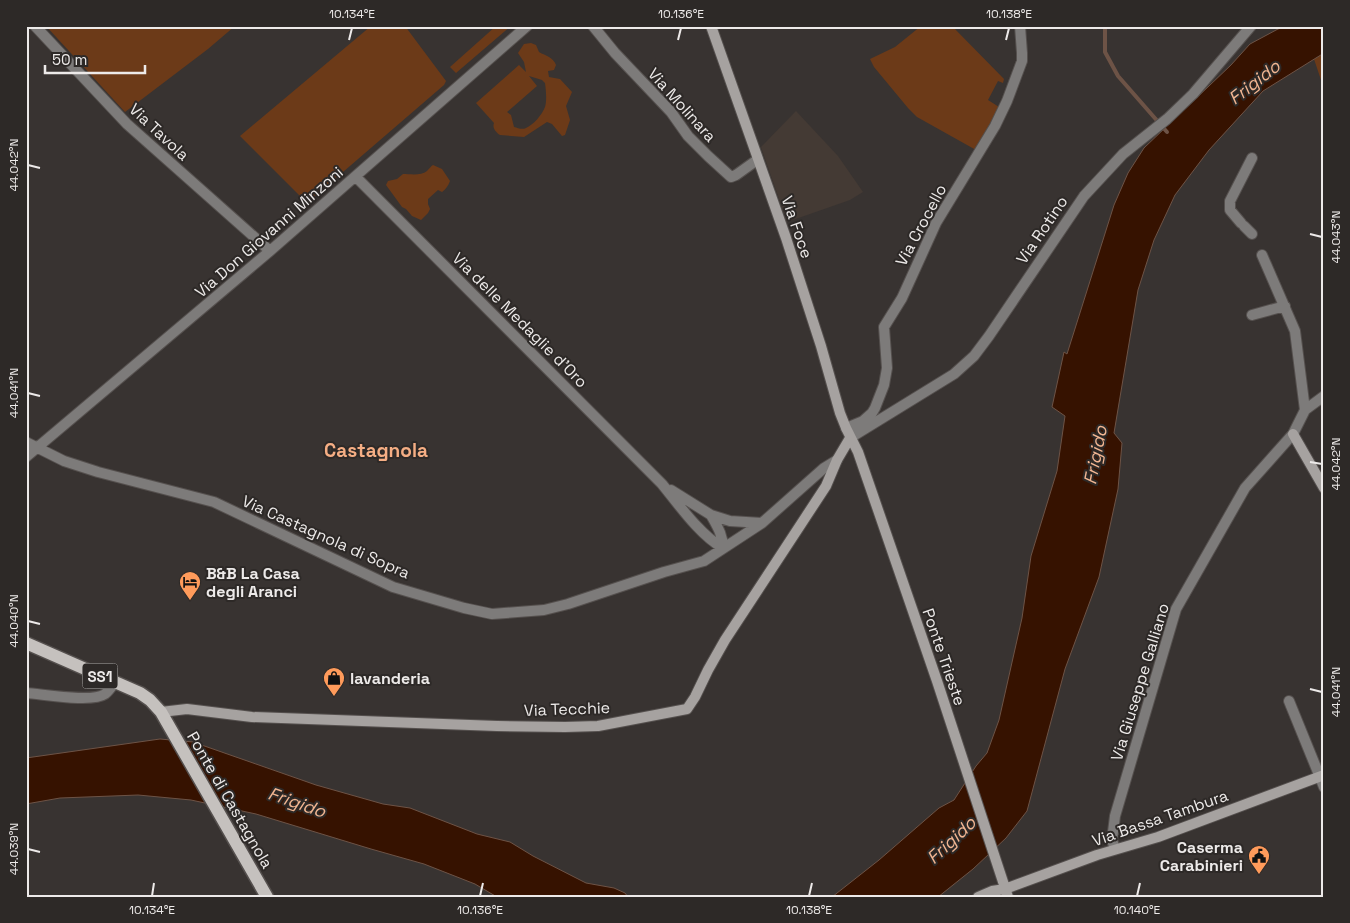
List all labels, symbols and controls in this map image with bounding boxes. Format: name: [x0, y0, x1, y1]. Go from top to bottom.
text: 10.134°E: [329, 6, 375, 22]
text: 10.136°E: [658, 6, 704, 22]
text: 10.138°E: [986, 6, 1032, 22]
scale bar: [45, 42, 145, 74]
text: 50 m: [52, 50, 87, 69]
water label: Frigido: [1223, 54, 1285, 109]
street label: Via Molinara: [643, 64, 721, 146]
street label: Via Tavola: [124, 99, 194, 165]
text: 44.042°N: [6, 139, 22, 191]
street label: Via Don Giovanni Minzoni: [190, 162, 348, 302]
street label: Via Crocello: [891, 180, 951, 270]
street label: Via Rotino: [1012, 192, 1072, 268]
street label: Via Foce: [777, 193, 817, 261]
text: 44.043°N: [1328, 211, 1344, 263]
street label: Via delle Medaglie d'Oro: [448, 248, 592, 392]
text: 44.041°N: [6, 368, 22, 418]
water label: Frigido: [1078, 423, 1112, 486]
district label: Castagnola: [324, 438, 428, 463]
text: 44.042°N: [1328, 438, 1344, 490]
street label: Via Castagnola di Sopra: [239, 490, 413, 584]
place label: B&B La Casa degli Aranci: [206, 563, 300, 602]
hotel icon: B&B La Casa degli Aranci: [178, 570, 202, 601]
text: 44.040°N: [6, 594, 22, 648]
street label: Via Giuseppe Galliano: [1106, 601, 1174, 763]
street label: Ponte Trieste: [918, 606, 970, 708]
road number: SS1: [82, 664, 118, 688]
shop icon: lavanderia: [322, 666, 346, 697]
text: 44.041°N: [1328, 667, 1344, 717]
place label: lavanderia: [350, 668, 430, 689]
street label: Via Tecchie: [523, 697, 611, 721]
street label: Ponte di Castagnola: [182, 728, 278, 872]
water label: Frigido: [265, 781, 330, 823]
street label: Via Bassa Tambura: [1089, 785, 1231, 851]
water label: Frigido: [921, 811, 981, 869]
text: 44.039°N: [6, 823, 22, 875]
place label: Caserma Carabinieri: [1160, 837, 1243, 876]
public building icon: Caserma Carabinieri: [1247, 844, 1271, 875]
text: 10.134°E: [129, 902, 175, 918]
text: 10.136°E: [457, 902, 503, 918]
text: 10.138°E: [786, 902, 832, 918]
text: 10.140°E: [1114, 902, 1161, 918]

